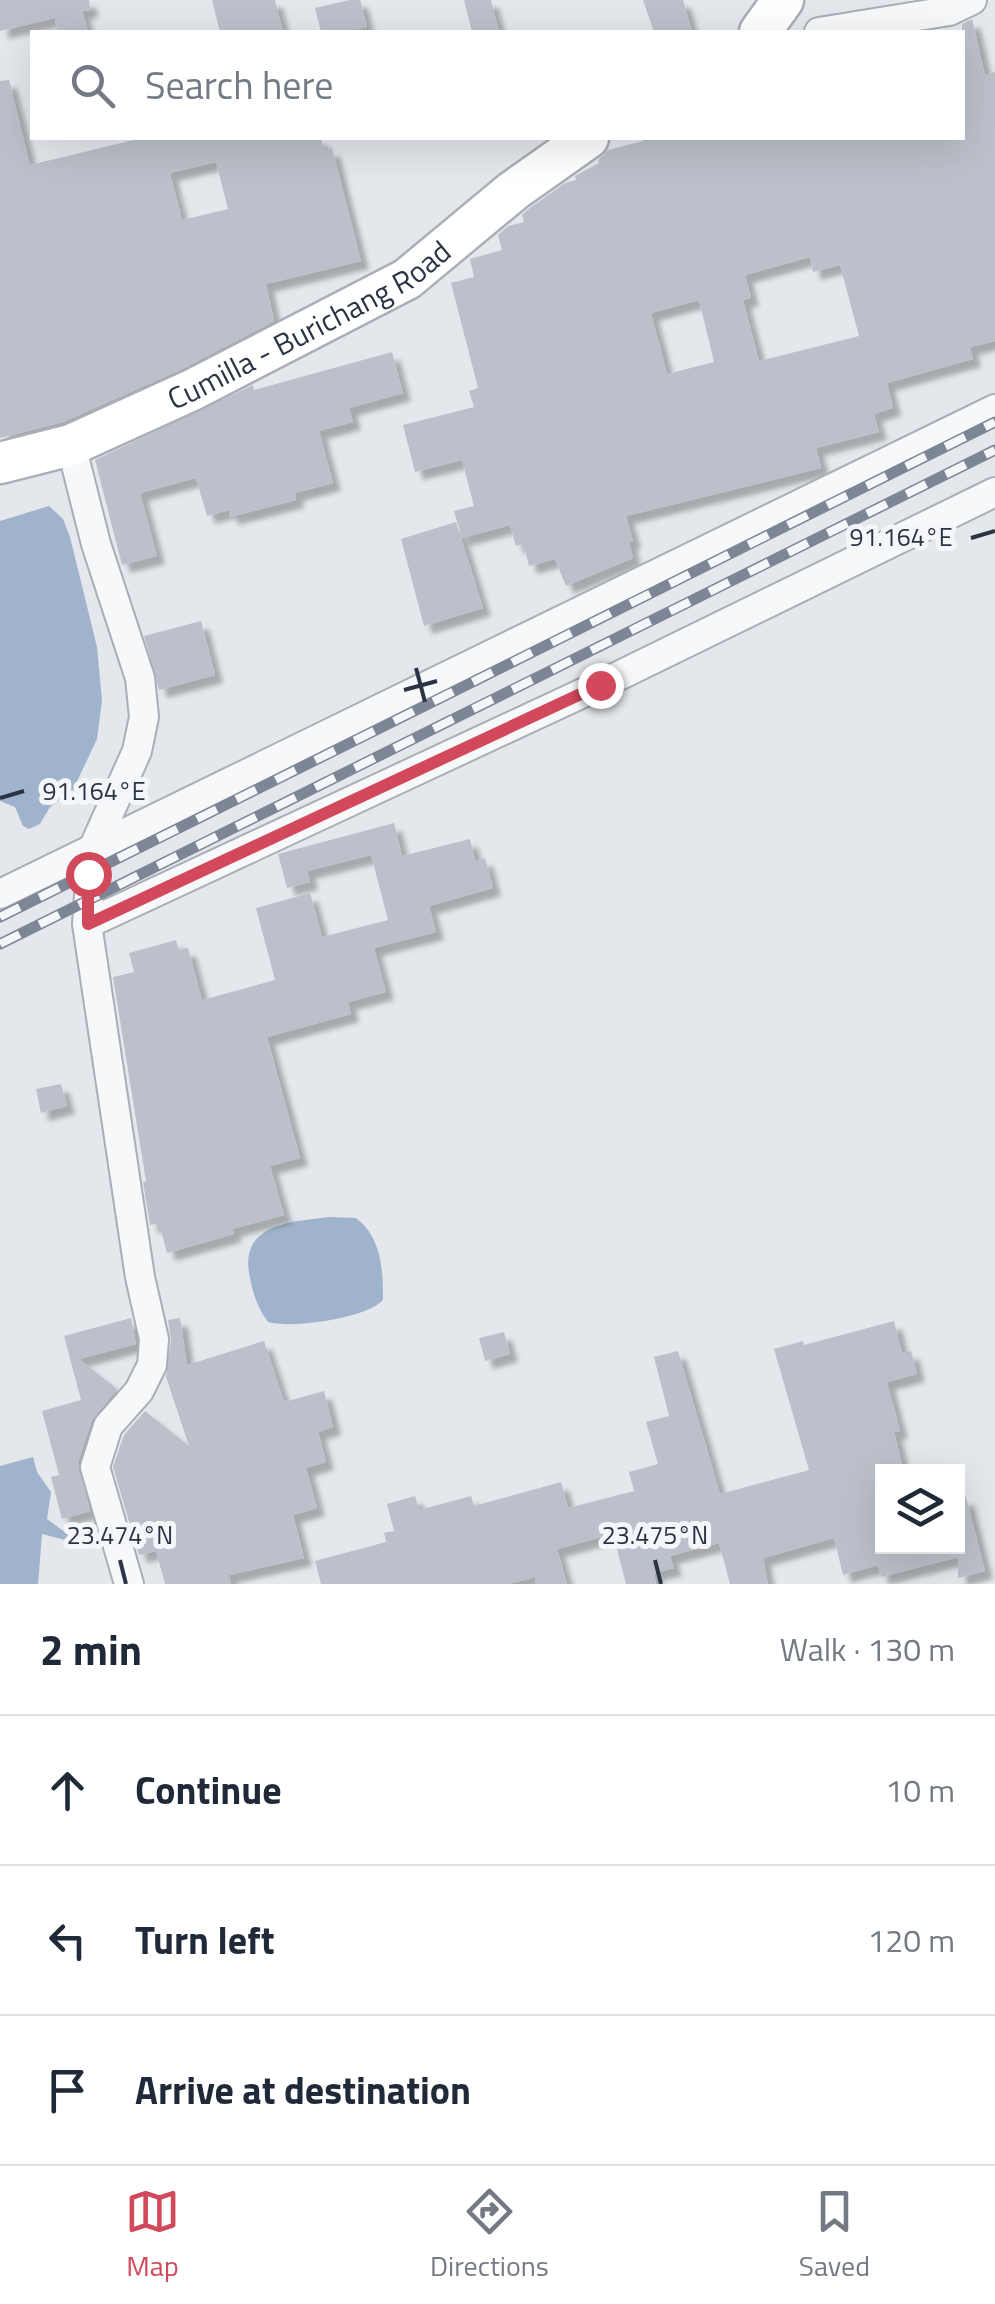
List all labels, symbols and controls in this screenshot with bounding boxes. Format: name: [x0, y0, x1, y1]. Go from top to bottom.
search box: [30, 30, 965, 140]
text: Search here: [145, 56, 333, 114]
icon: search: [65, 58, 120, 113]
street label: Cumilla - Burichang Road: [160, 229, 461, 421]
text: 91.164°E: [849, 518, 953, 556]
route end: [578, 663, 624, 709]
text: 91.164°E: [42, 772, 146, 810]
route start: [66, 852, 112, 898]
map controls: [875, 1464, 965, 1554]
button: layers: [875, 1464, 965, 1554]
text: 23.474°N: [67, 1516, 173, 1554]
text: 23.475°N: [602, 1516, 708, 1554]
text: 2 min: [40, 1617, 142, 1681]
text: Walk · 130 m: [780, 1625, 955, 1673]
text: Continue: [135, 1761, 282, 1819]
icon: ahead: [40, 1763, 95, 1818]
text: 10 m: [885, 1766, 955, 1814]
text: Turn left: [135, 1911, 275, 1969]
icon: left: [40, 1913, 95, 1968]
text: 120 m: [867, 1916, 955, 1964]
text: Arrive at destination: [135, 2061, 471, 2119]
icon: arrive: [40, 2063, 95, 2118]
tab: Map: [125, 2184, 180, 2287]
tab: Directions: [430, 2184, 549, 2287]
tab: Saved: [799, 2184, 870, 2287]

